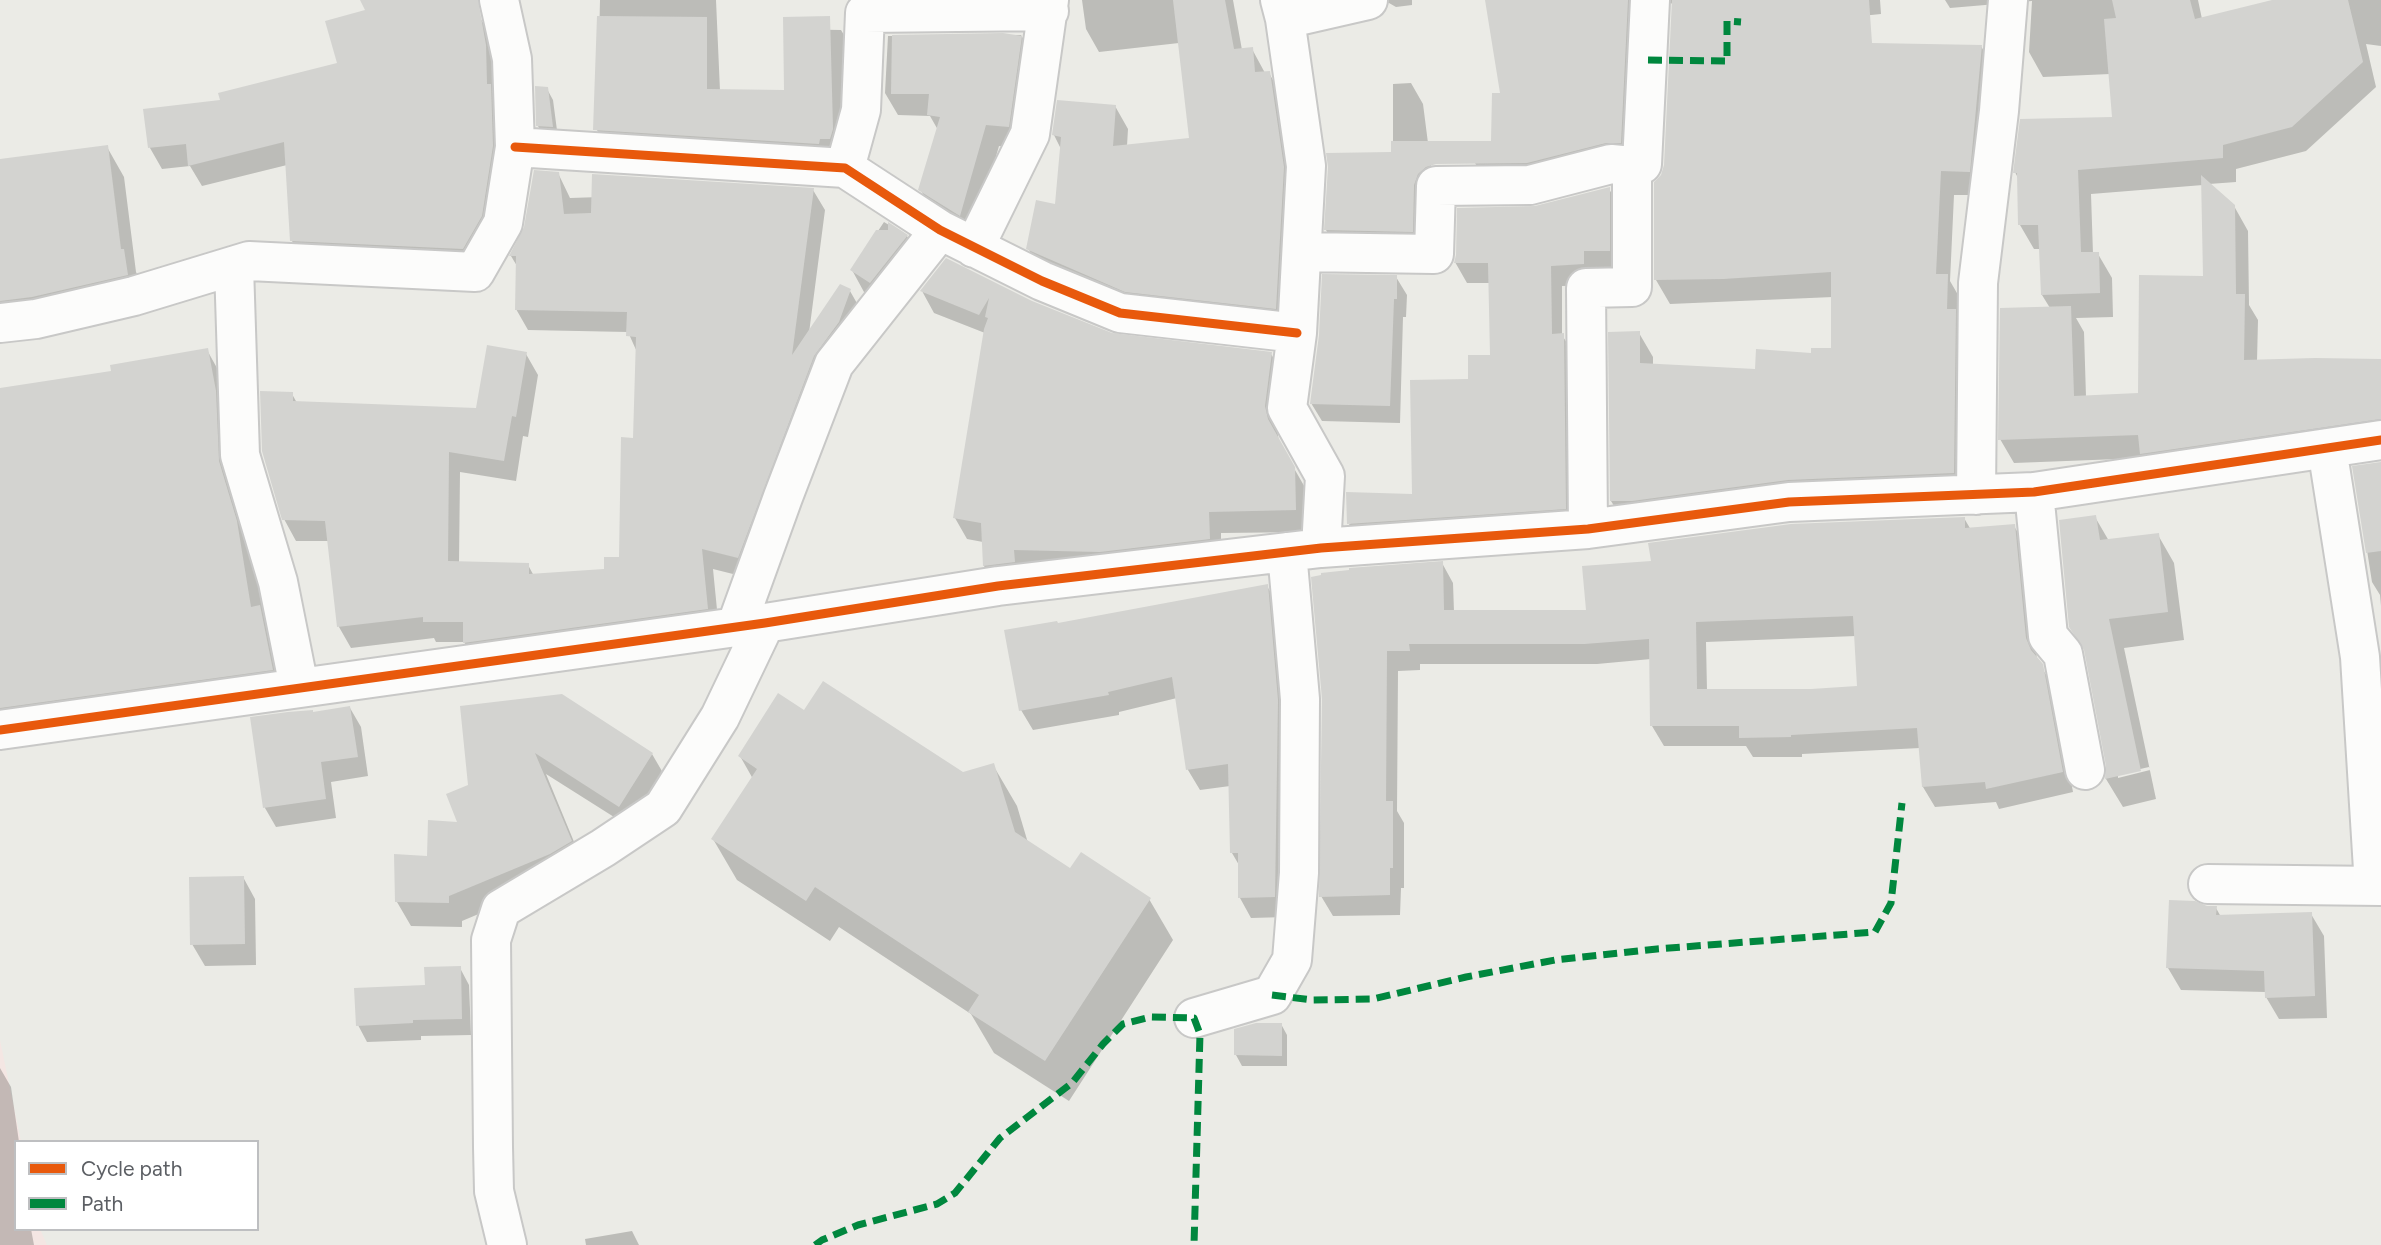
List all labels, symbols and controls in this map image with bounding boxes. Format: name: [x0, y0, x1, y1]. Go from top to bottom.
legend: [14, 1140, 259, 1231]
text: Cycle path: [81, 1156, 182, 1181]
text: Path: [81, 1191, 123, 1216]

